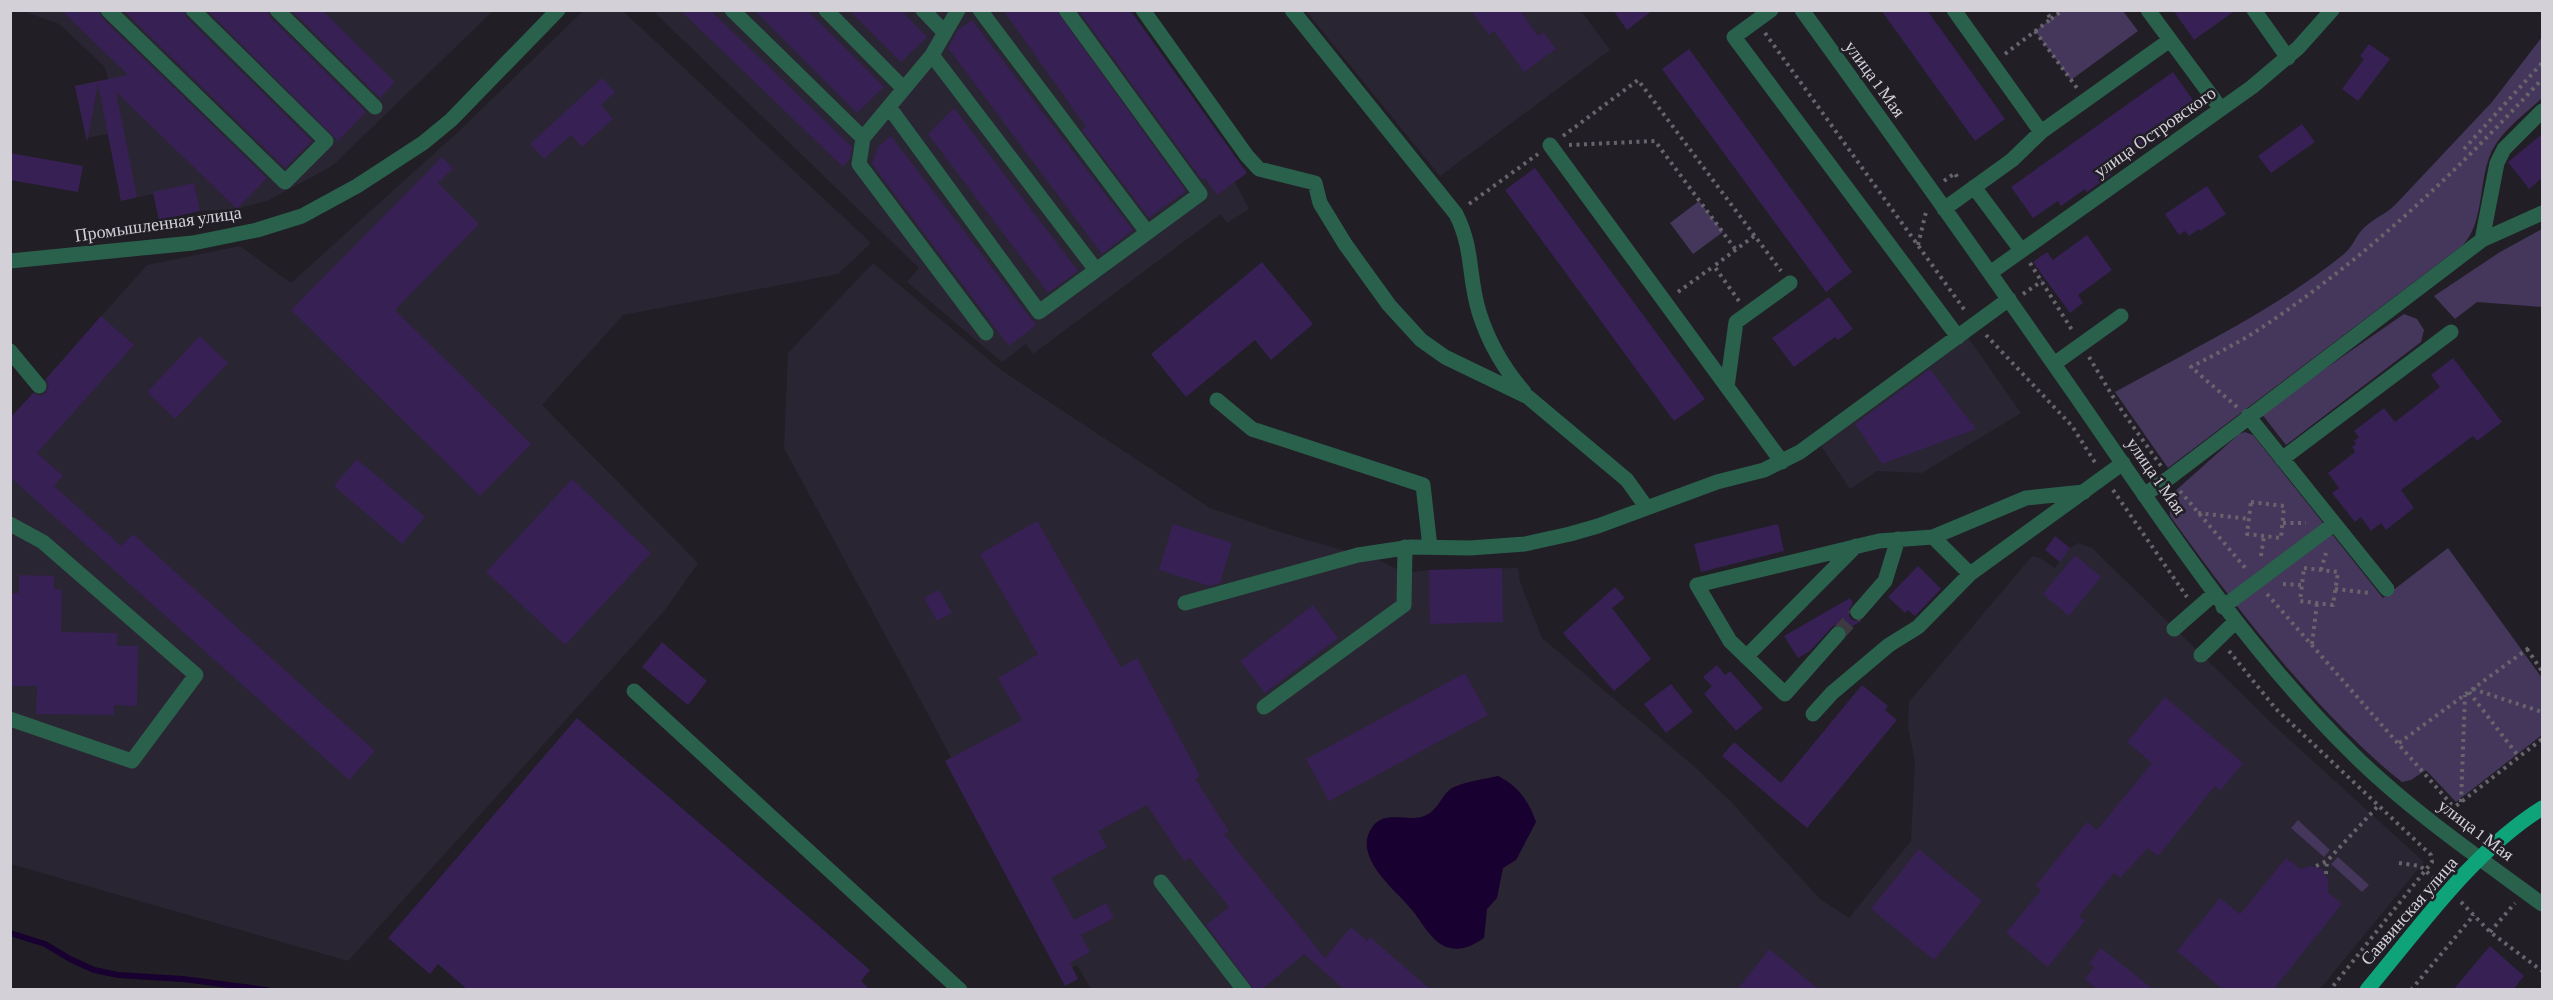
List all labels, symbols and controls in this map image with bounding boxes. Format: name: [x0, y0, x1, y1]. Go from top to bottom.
street label: улица 1 Мая: [1841, 37, 1909, 121]
street label: улица Островского: [2090, 82, 2220, 182]
street label: Промышленная улица: [73, 202, 243, 246]
street label: улица 1 Мая: [2122, 434, 2190, 518]
street label: улица 1 Мая: [2434, 795, 2518, 865]
street label: Саввинская улица: [2357, 853, 2461, 969]

